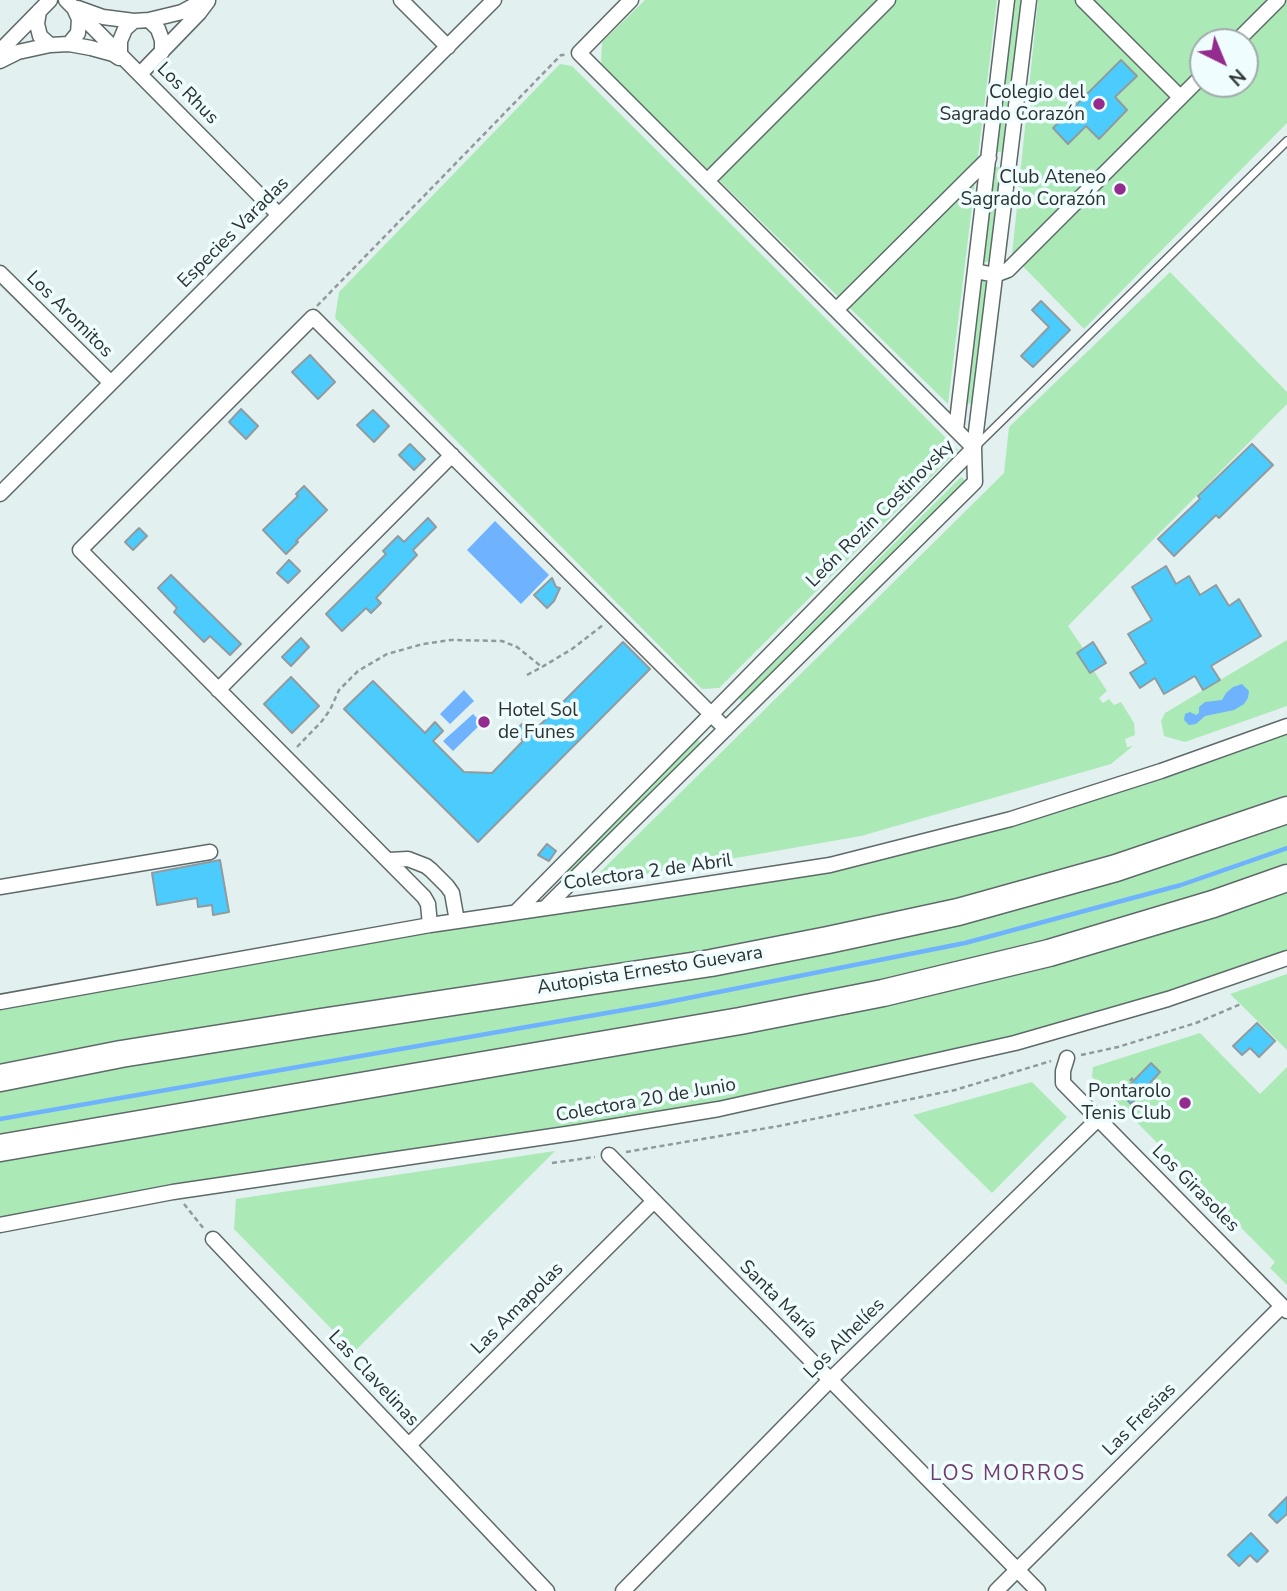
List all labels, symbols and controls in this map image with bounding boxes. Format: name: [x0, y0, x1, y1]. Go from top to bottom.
north arrow: [1189, 28, 1259, 98]
street label: Los Rhus: [151, 58, 223, 130]
text: N: [1223, 63, 1251, 91]
place label: Colegio del Sagrado Corazón: [939, 82, 1085, 126]
marker: Colegio del Sagrado Corazón: [1091, 96, 1107, 112]
place label: Club Ateneo Sagrado Corazón: [960, 167, 1106, 211]
street label: Especies Varadas: [174, 173, 294, 293]
marker: Club Ateneo Sagrado Corazón: [1112, 181, 1128, 197]
street label: Los Aromitos: [21, 267, 117, 363]
street label: León Rozin Costinovsky: [802, 435, 960, 593]
place label: Hotel Sol de Funes: [498, 700, 578, 744]
marker: Hotel Sol de Funes: [476, 714, 492, 730]
street label: Colectora 2 de Abril: [562, 850, 734, 896]
street label: Autopista Ernesto Guevara: [535, 942, 765, 1000]
street label: Colectora 20 de Junio: [554, 1074, 738, 1128]
place label: Pontarolo Tenis Club: [1082, 1081, 1171, 1125]
marker: Pontarolo Tenis Club: [1177, 1095, 1193, 1111]
street label: Los Girasoles: [1147, 1141, 1243, 1237]
street label: Santa María: [734, 1256, 822, 1344]
street label: Las Amapolas: [467, 1258, 569, 1360]
street label: Los Alhelíes: [800, 1294, 890, 1384]
street label: Las Clavelinas: [323, 1326, 423, 1432]
street label: Las Fresias: [1099, 1379, 1181, 1461]
district label: LOS MORROS: [931, 1462, 1085, 1488]

